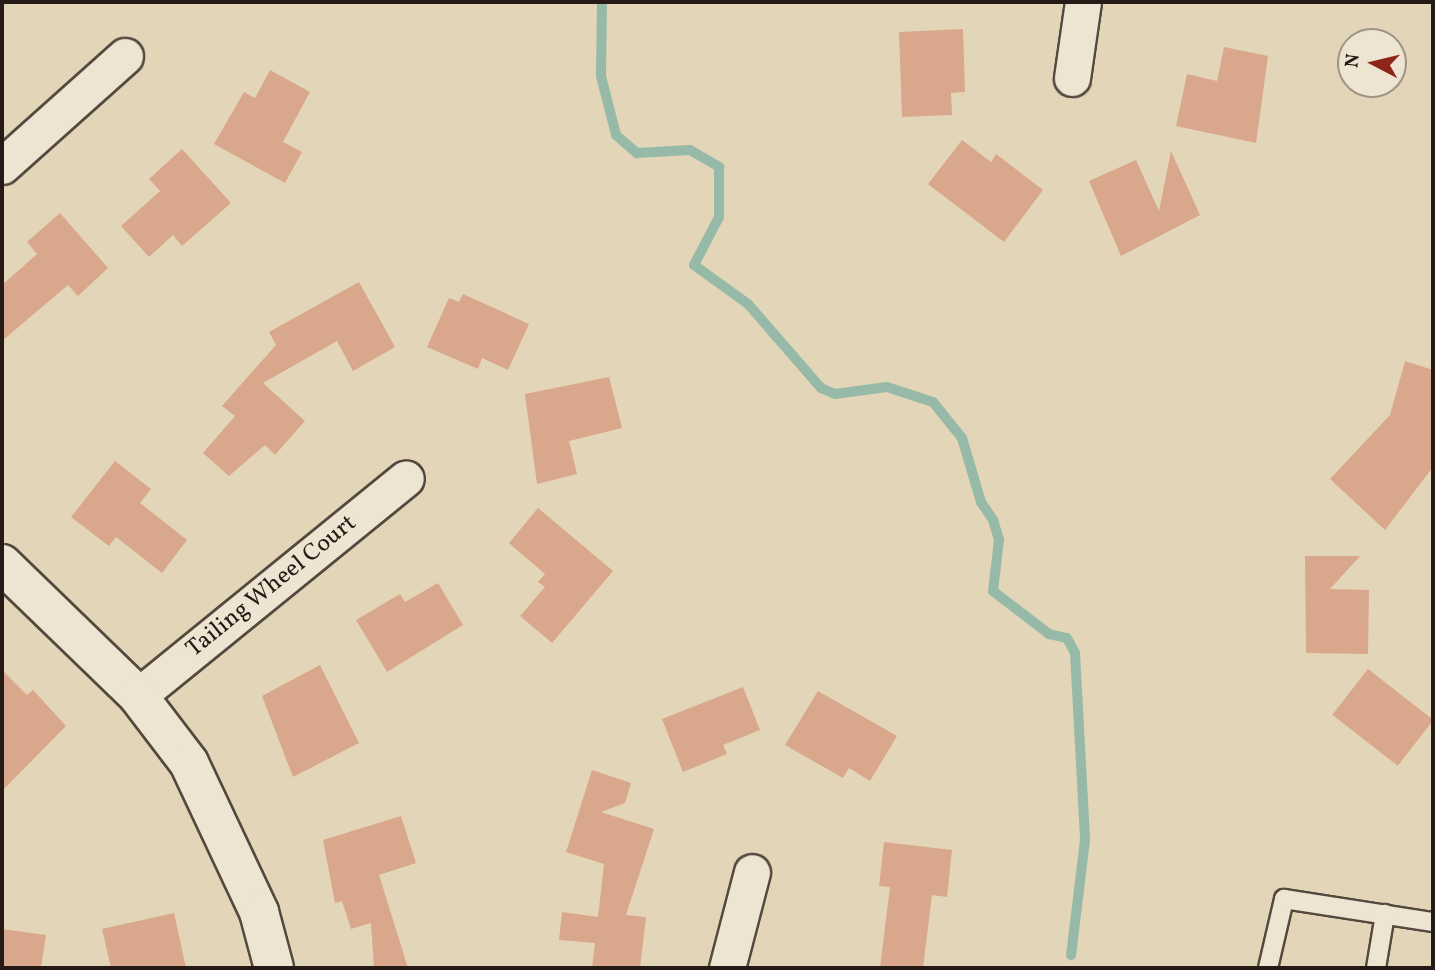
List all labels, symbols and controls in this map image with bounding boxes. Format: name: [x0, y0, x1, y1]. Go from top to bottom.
north arrow: [1337, 28, 1407, 98]
text: N: [1339, 52, 1367, 69]
street label: Tailing Wheel Court: [181, 509, 363, 665]

